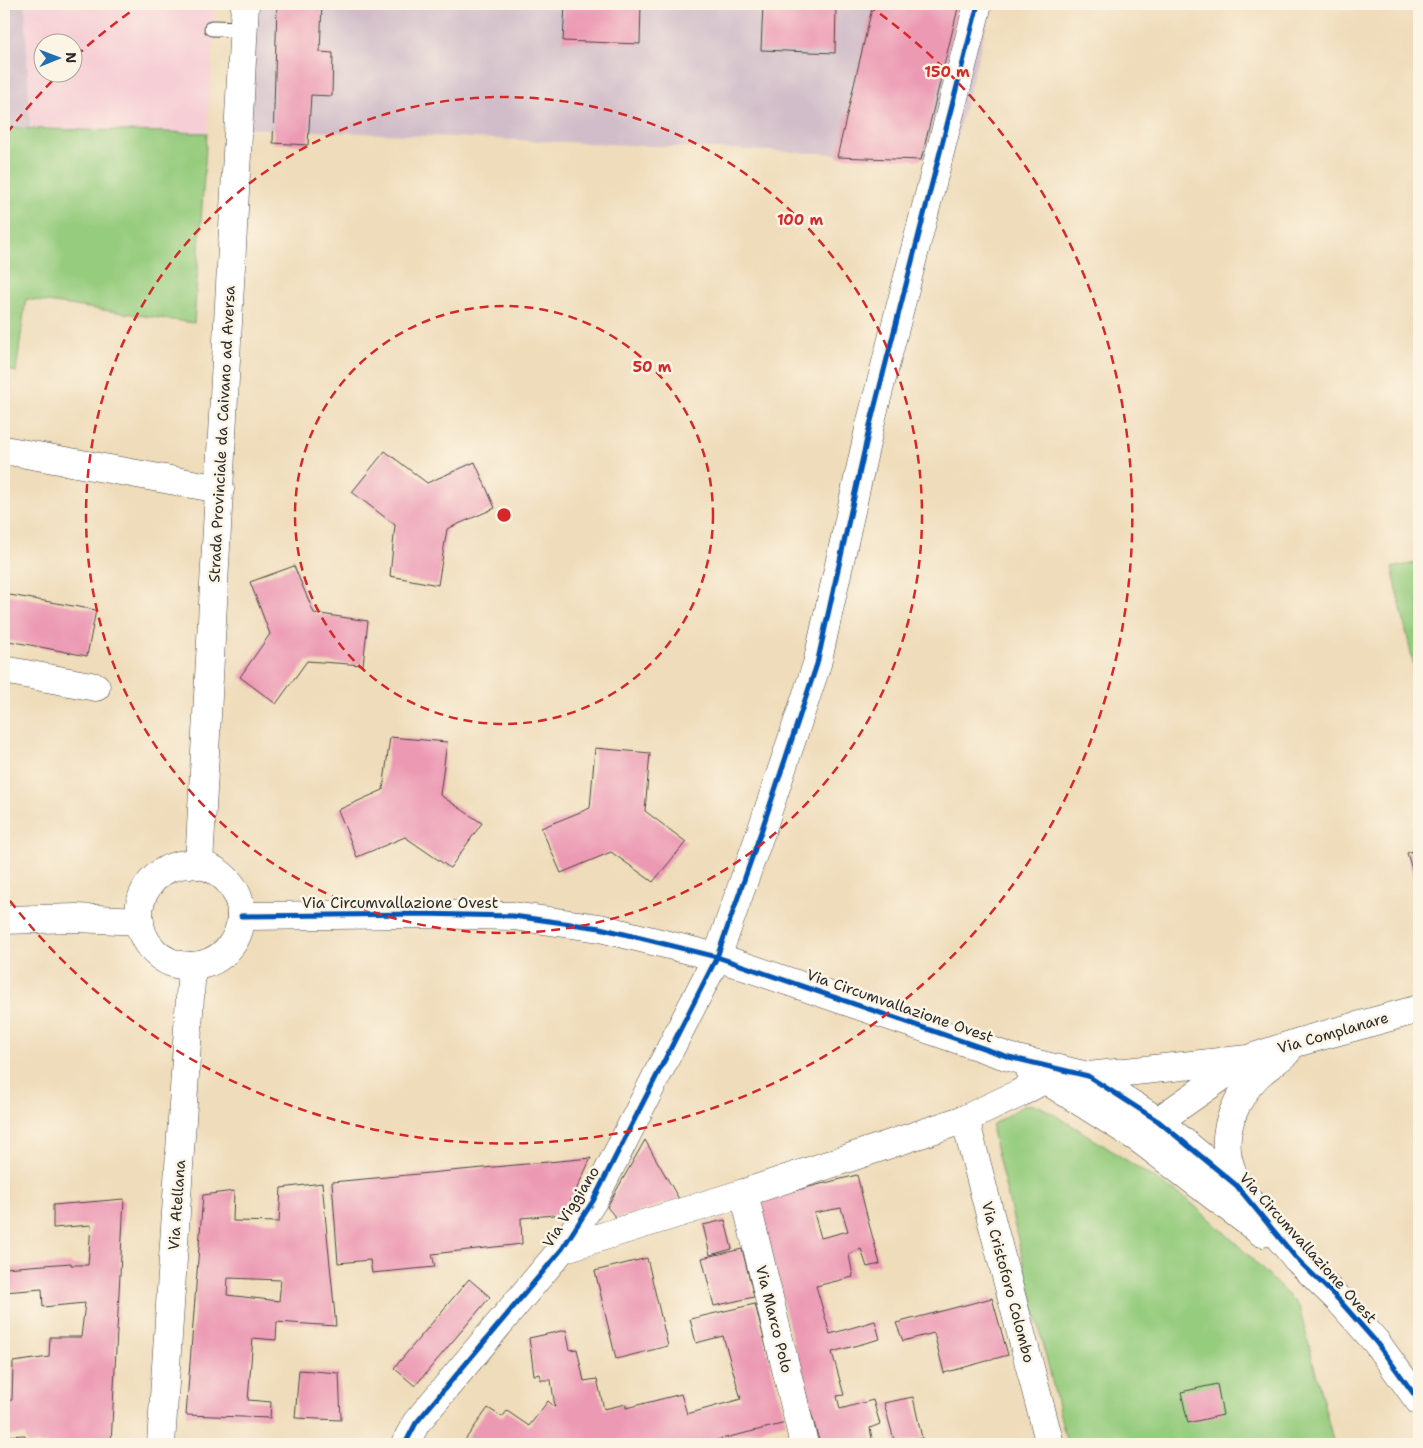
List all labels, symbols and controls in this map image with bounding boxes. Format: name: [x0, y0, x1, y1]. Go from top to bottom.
north arrow: [32, 32, 82, 82]
text: N: [62, 52, 80, 63]
text: 150 m: [924, 62, 970, 82]
text: 100 m: [777, 210, 823, 230]
street label: Strada Provinciale da Caivano ad Aversa: [204, 284, 240, 583]
text: 50 m: [633, 357, 672, 377]
centre of rings: [495, 506, 513, 524]
street label: Via Circumvallazione Ovest: [302, 893, 498, 913]
street label: Via Circumvallazione Ovest: [804, 965, 996, 1047]
street label: Via Complanare: [1275, 1008, 1391, 1058]
street label: Via Atellana: [164, 1158, 190, 1251]
street label: Via Viggiano: [538, 1162, 604, 1252]
street label: Via Circumvallazione Ovest: [1235, 1168, 1381, 1328]
street label: Via Cristoforo Colombo: [977, 1199, 1039, 1365]
street label: Via Marco Polo: [751, 1263, 797, 1375]

